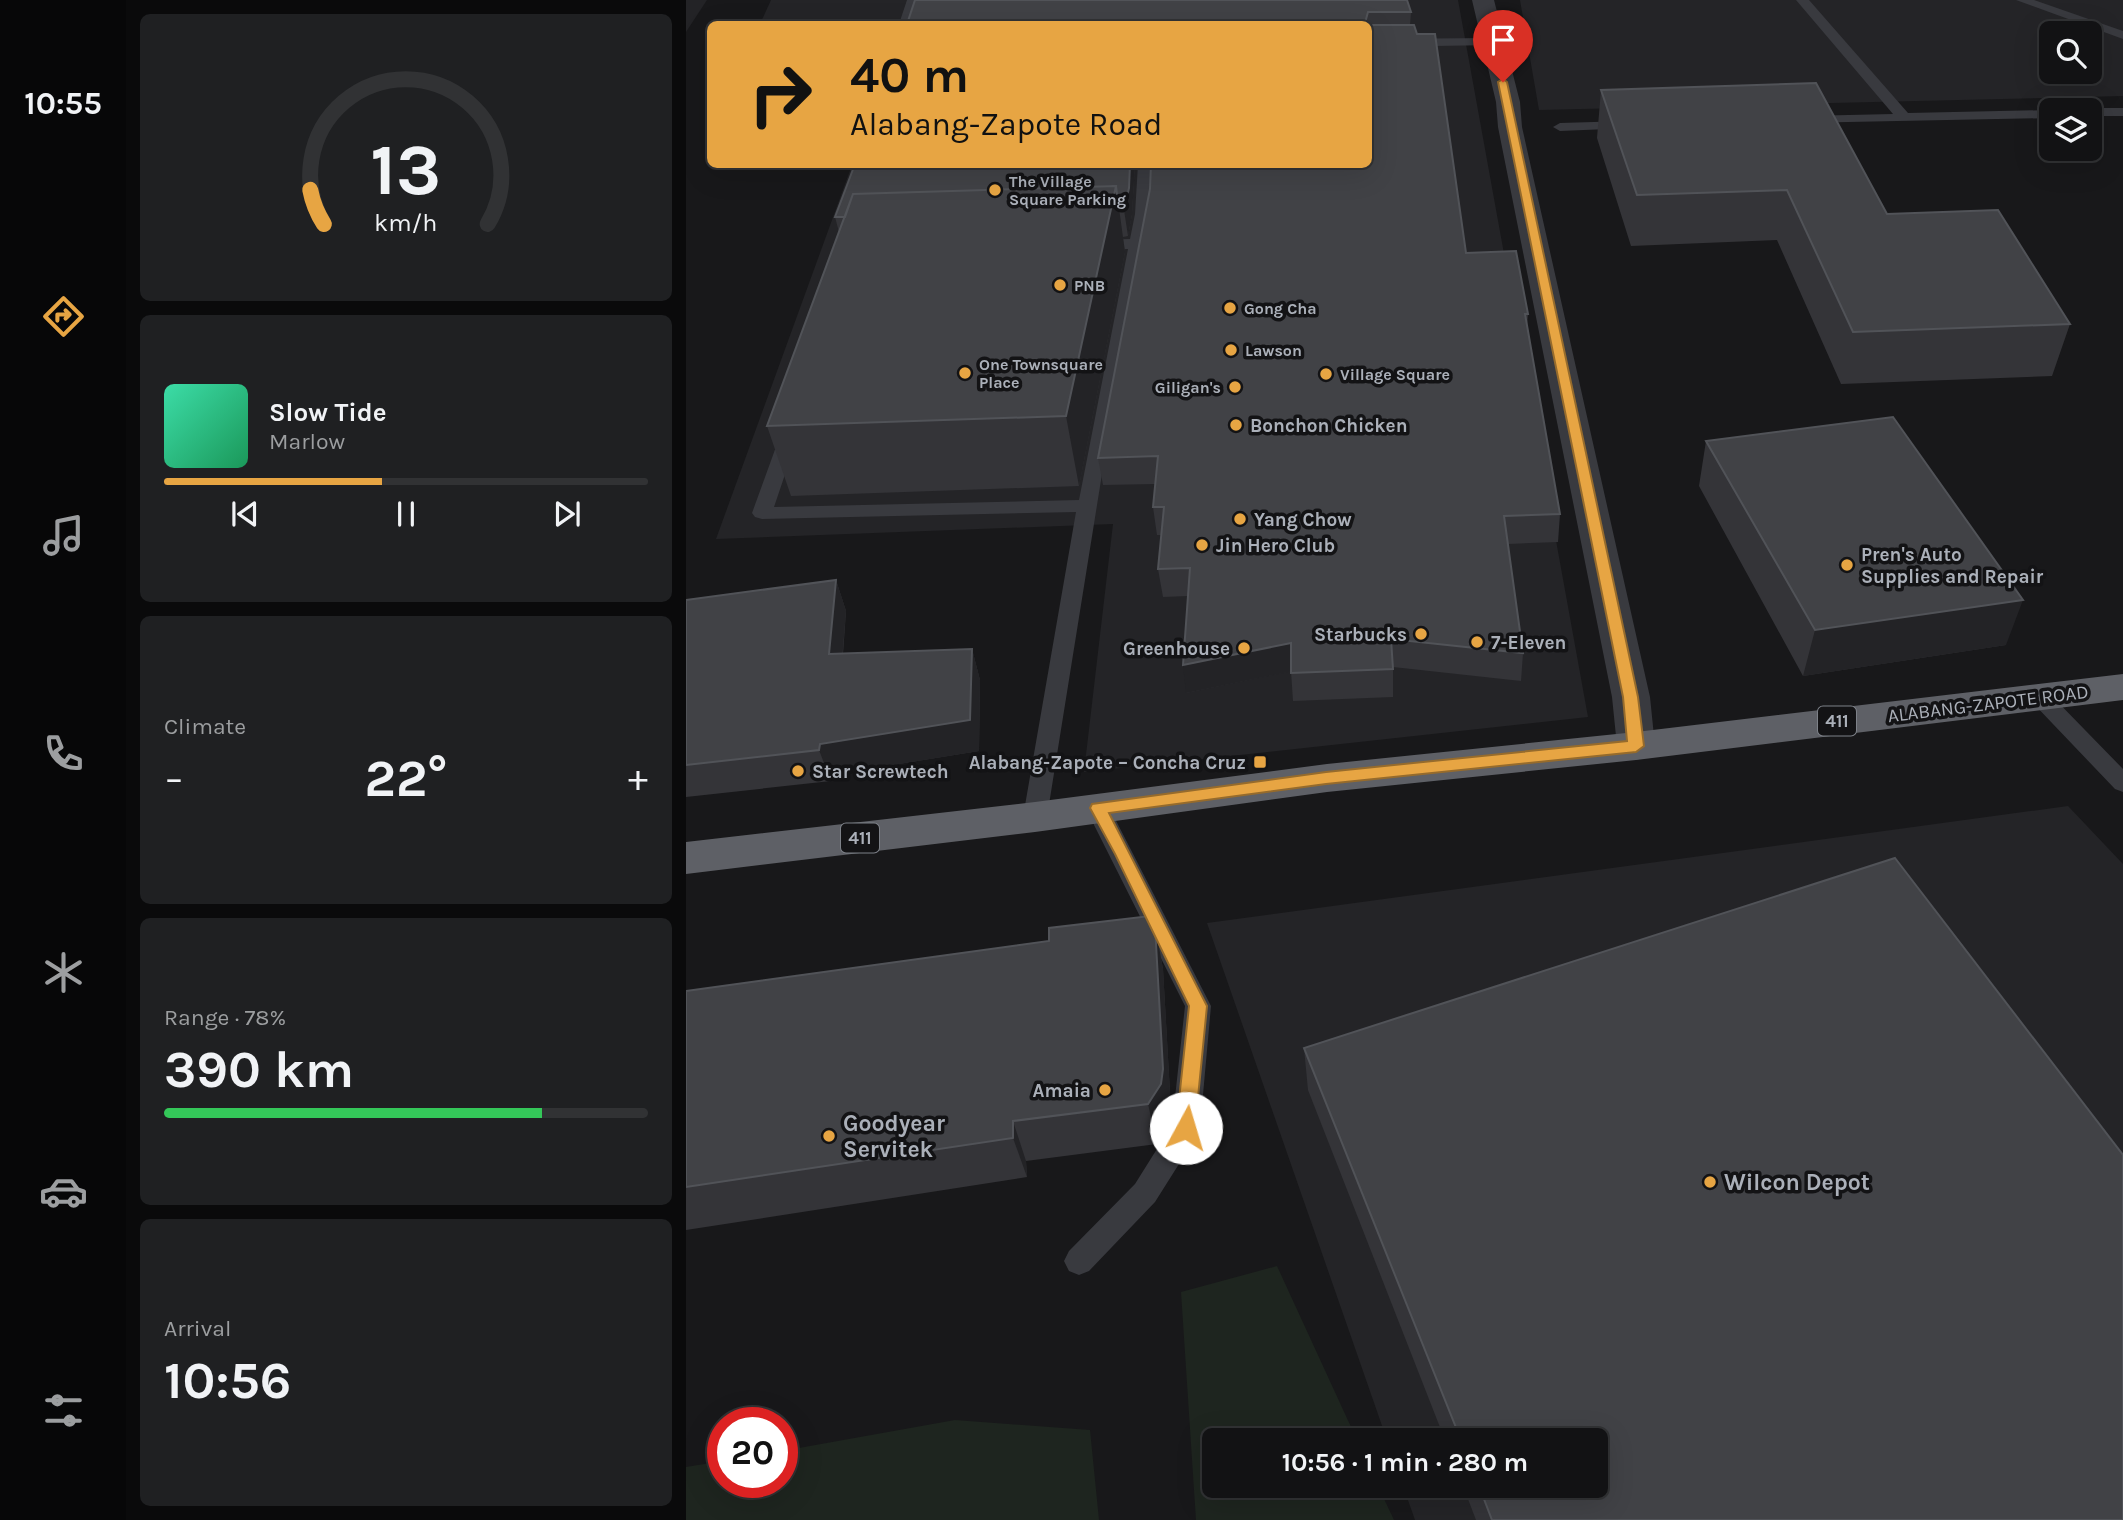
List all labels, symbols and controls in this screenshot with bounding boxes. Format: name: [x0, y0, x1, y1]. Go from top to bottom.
pin: [1473, 10, 1533, 82]
icon: arrive: [1484, 21, 1522, 59]
map controls: [2039, 21, 2102, 161]
button: search: [2039, 21, 2102, 84]
text: 40 m: [850, 47, 969, 104]
icon: right: [735, 49, 826, 140]
text: 10:55: [24, 85, 102, 122]
button: layers: [2039, 98, 2102, 161]
text: Alabang-Zapote Road: [850, 106, 1163, 143]
text: 13: [370, 127, 442, 212]
place label: The Village Square Parking: [1009, 172, 1126, 209]
marker: The Village Square Parking: [987, 182, 1003, 198]
text: km/h: [374, 207, 438, 236]
place label: PNB: [1074, 276, 1105, 295]
marker: PNB: [1052, 277, 1068, 293]
icon: directions: [39, 292, 88, 341]
place label: Gong Cha: [1244, 299, 1317, 318]
marker: Gong Cha: [1222, 300, 1238, 316]
place label: Lawson: [1245, 341, 1302, 360]
marker: Lawson: [1223, 342, 1239, 358]
place label: One Townsquare Place: [979, 355, 1103, 392]
marker: One Townsquare Place: [957, 365, 973, 381]
place label: Village Square: [1340, 365, 1450, 384]
marker: Village Square: [1318, 366, 1334, 382]
place label: Giligan's: [1155, 378, 1221, 397]
marker: Giligan's: [1227, 379, 1243, 395]
text: Slow Tide: [269, 397, 387, 428]
place label: Bonchon Chicken: [1250, 415, 1408, 437]
marker: Bonchon Chicken: [1228, 417, 1244, 433]
text: Marlow: [269, 428, 345, 455]
icon: previous: [226, 495, 264, 533]
icon: pause: [387, 495, 425, 533]
icon: next: [548, 495, 586, 533]
place label: Yang Chow: [1254, 509, 1352, 531]
icon: music: [39, 511, 88, 560]
marker: Yang Chow: [1232, 511, 1248, 527]
place label: Jin Hero Club: [1216, 535, 1335, 557]
marker: Jin Hero Club: [1194, 537, 1210, 553]
place label: Pren's Auto Supplies and Repair: [1861, 544, 2044, 588]
marker: Pren's Auto Supplies and Repair: [1839, 557, 1855, 573]
place label: Starbucks: [1314, 624, 1407, 646]
marker: Starbucks: [1413, 626, 1429, 642]
place label: 7-Eleven: [1491, 632, 1566, 654]
marker: 7-Eleven: [1469, 634, 1485, 650]
place label: Greenhouse: [1123, 638, 1230, 660]
marker: Greenhouse: [1236, 640, 1252, 656]
street label: ALABANG-ZAPOTE ROAD: [1886, 681, 2090, 727]
road number: 411: [1818, 706, 1856, 736]
text: Climate: [164, 713, 246, 740]
icon: phone: [39, 729, 88, 778]
text: 22°: [364, 748, 448, 809]
place label: Alabang-Zapote – Concha Cruz: [969, 752, 1246, 774]
marker: Alabang-Zapote – Concha Cruz: [1252, 754, 1268, 770]
text: −: [164, 756, 184, 801]
text: +: [628, 756, 648, 801]
place label: Star Screwtech: [812, 761, 949, 783]
marker: Star Screwtech: [790, 763, 806, 779]
road number: 411: [841, 824, 879, 852]
icon: climate: [39, 948, 88, 997]
text: Range · 78%: [164, 1004, 286, 1031]
text: 390 km: [164, 1039, 354, 1100]
place label: Amaia: [1033, 1080, 1091, 1102]
marker: Amaia: [1097, 1082, 1113, 1098]
position arrow: [1149, 1091, 1223, 1165]
place label: Goodyear Servitek: [843, 1110, 945, 1163]
marker: Goodyear Servitek: [821, 1128, 837, 1144]
icon: car: [39, 1167, 88, 1216]
place label: Wilcon Depot: [1724, 1169, 1870, 1196]
marker: Wilcon Depot: [1702, 1174, 1718, 1190]
text: Arrival: [164, 1315, 231, 1342]
text: 10:56: [164, 1350, 291, 1411]
icon: filters: [39, 1386, 88, 1435]
speed limit sign: 20: [707, 1407, 798, 1498]
text: 10:56 · 1 min · 280 m: [1282, 1447, 1528, 1478]

